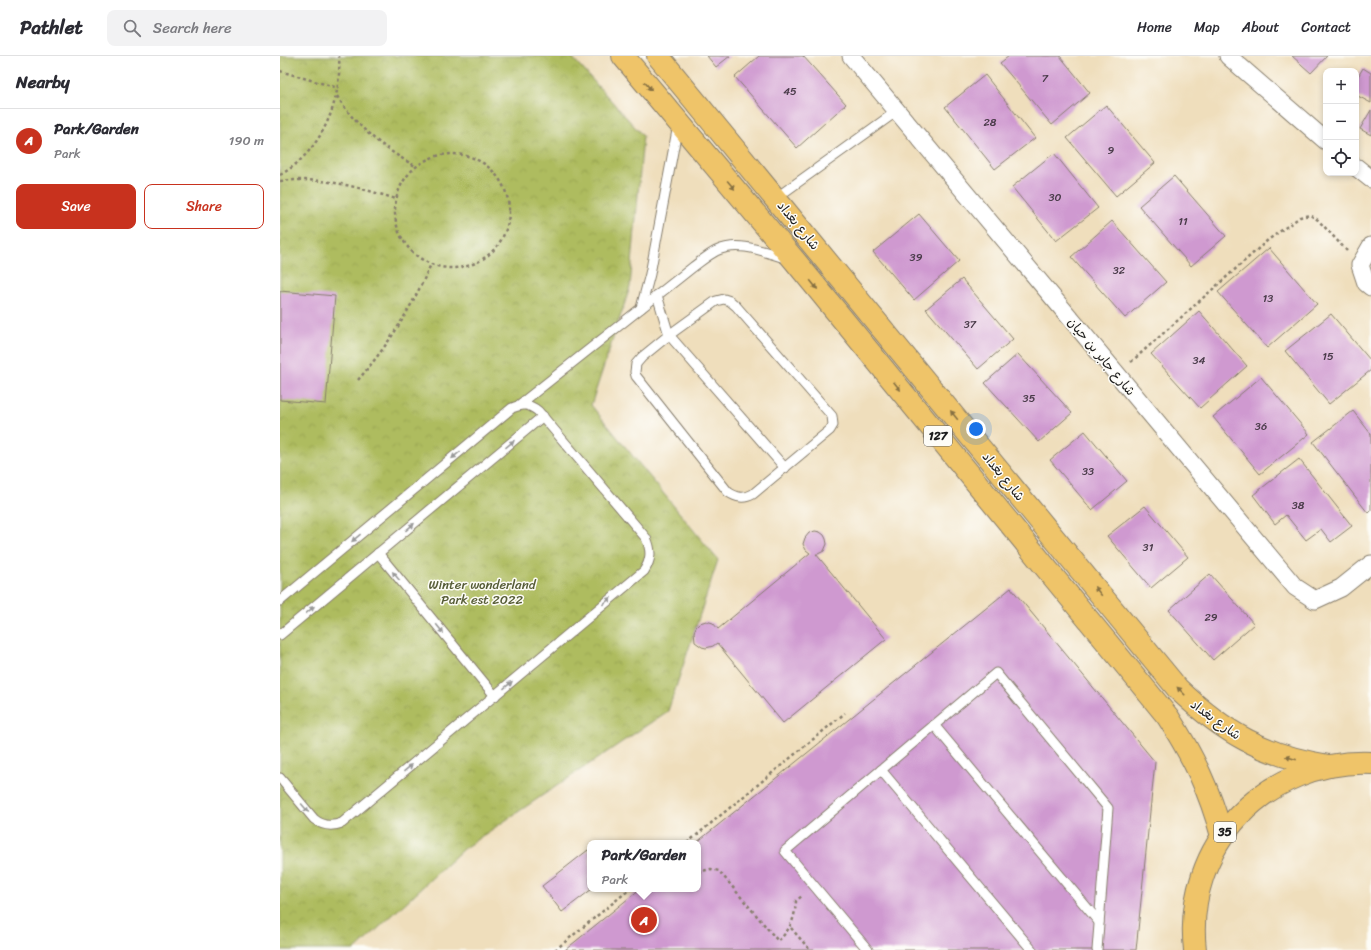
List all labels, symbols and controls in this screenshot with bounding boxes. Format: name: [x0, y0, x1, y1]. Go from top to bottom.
search box: [107, 10, 387, 46]
text: Pathlet: [20, 11, 83, 44]
text: Search here: [153, 15, 232, 41]
text: Home: [1137, 15, 1172, 40]
text: Map: [1194, 15, 1220, 40]
text: About: [1242, 15, 1279, 40]
text: Contact: [1301, 15, 1351, 40]
icon: search: [121, 17, 143, 39]
text: Nearby: [16, 67, 70, 97]
map controls: [1323, 68, 1359, 176]
button: +: [1323, 68, 1359, 104]
house number: 7: [1042, 69, 1049, 88]
one-way arrow: [643, 81, 652, 91]
house number: 45: [783, 82, 797, 101]
button: −: [1323, 104, 1359, 140]
house number: 28: [984, 113, 997, 132]
text: Park/Garden: [54, 116, 139, 142]
text: A: [25, 129, 33, 152]
text: 190 m: [229, 129, 264, 152]
button: locate: [1323, 140, 1359, 176]
house number: 9: [1108, 141, 1115, 160]
text: Park: [54, 142, 81, 165]
one-way arrow: [727, 180, 736, 191]
button: Save: [16, 184, 136, 229]
button: Share: [144, 184, 264, 229]
house number: 30: [1049, 188, 1062, 207]
street label: شارع بغداد: [771, 195, 826, 255]
house number: 11: [1178, 212, 1188, 231]
house number: 39: [910, 248, 923, 267]
house number: 32: [1113, 261, 1126, 280]
one-way arrow: [810, 280, 819, 291]
house number: 13: [1263, 289, 1273, 308]
street label: شارع جابر بن حيان: [1062, 312, 1142, 401]
house number: 37: [964, 315, 977, 334]
house number: 15: [1322, 347, 1334, 366]
house number: 34: [1193, 351, 1206, 370]
one-way arrow: [892, 381, 901, 391]
house number: 35: [1023, 389, 1036, 408]
one-way arrow: [949, 409, 958, 420]
house number: 36: [1255, 417, 1267, 436]
your location: [966, 419, 986, 439]
road number: 127: [924, 426, 952, 446]
one-way arrow: [504, 439, 515, 448]
street label: شارع بغداد: [976, 446, 1031, 506]
one-way arrow: [450, 450, 461, 459]
house number: 33: [1082, 462, 1094, 481]
house number: 38: [1292, 496, 1305, 515]
one-way arrow: [405, 522, 415, 531]
one-way arrow: [351, 533, 361, 542]
house number: 31: [1143, 538, 1154, 557]
one-way arrow: [392, 571, 401, 581]
park label: Winter wonderland Park est 2022: [428, 573, 537, 611]
one-way arrow: [1094, 586, 1102, 597]
one-way arrow: [602, 597, 613, 606]
one-way arrow: [305, 605, 315, 614]
house number: 29: [1204, 608, 1218, 627]
one-way arrow: [435, 623, 444, 634]
one-way arrow: [502, 680, 513, 689]
one-way arrow: [1176, 686, 1186, 696]
street label: شارع بغداد: [1185, 693, 1246, 746]
one-way arrow: [1284, 755, 1296, 761]
one-way arrow: [403, 764, 413, 773]
one-way arrow: [301, 803, 310, 814]
road number: 35: [1214, 822, 1236, 842]
popup: [587, 840, 701, 892]
text: Park/Garden: [602, 842, 686, 868]
text: Park: [602, 868, 628, 891]
pin: A: [631, 905, 657, 935]

